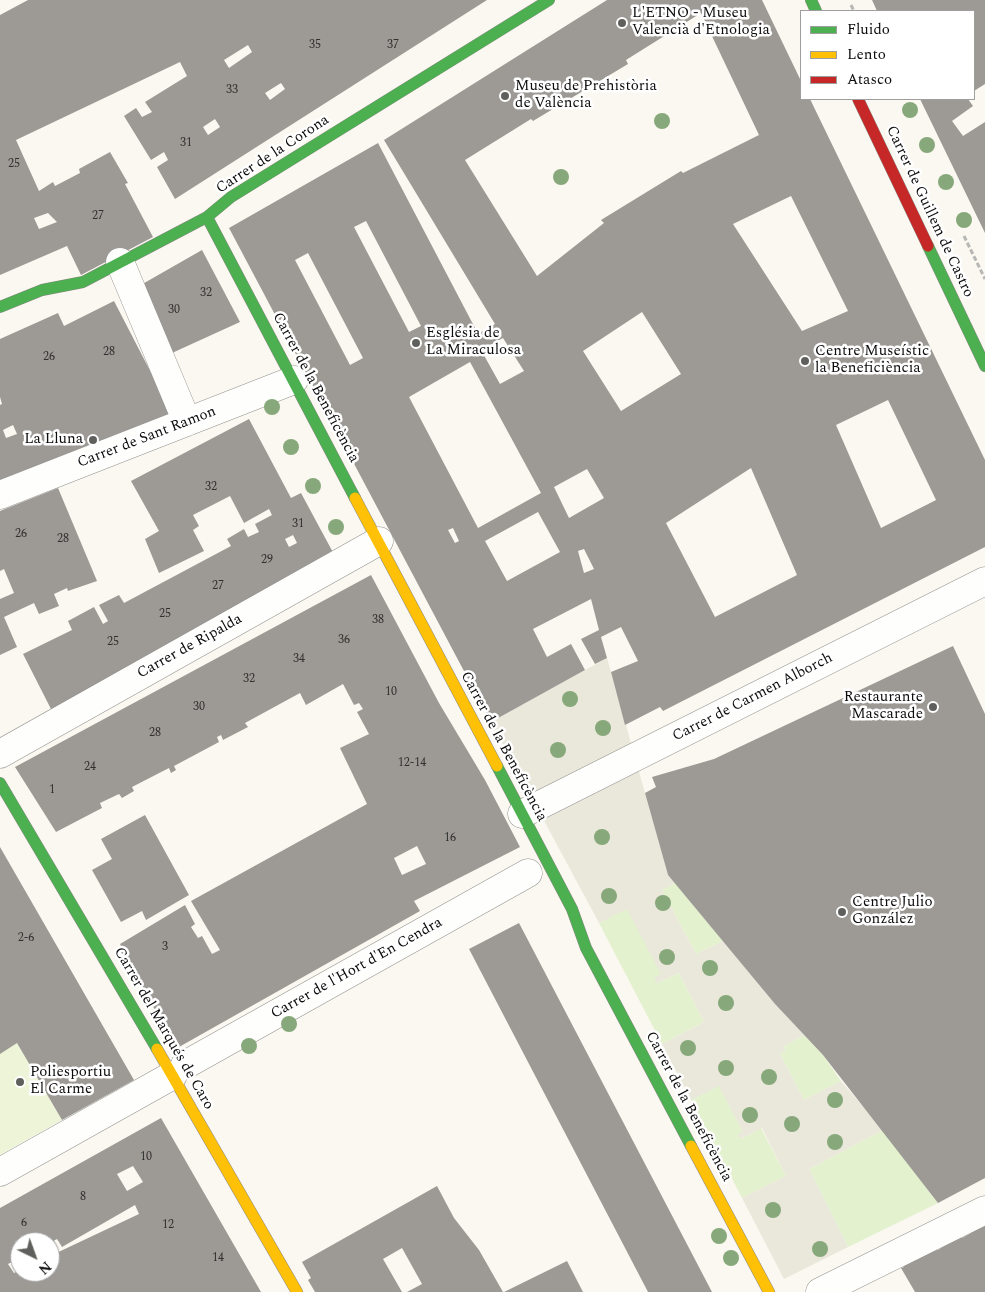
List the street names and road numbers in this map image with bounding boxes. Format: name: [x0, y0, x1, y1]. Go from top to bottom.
street label: Carrer de la Corona: [213, 112, 333, 198]
street label: Carrer de Guillem de Castro: [881, 123, 977, 301]
street label: Carrer de la Beneficència: [268, 310, 362, 466]
street label: Carrer de Sant Ramon: [75, 403, 219, 473]
street label: Carrer de Ripalda: [134, 611, 246, 683]
street label: Carrer de Carmen Alborch: [670, 650, 836, 746]
street label: Carrer de la Beneficència: [456, 669, 550, 825]
street label: Carrer de l'Hort d'En Cendra: [268, 914, 446, 1024]
street label: Carrer del Marqués de Caro: [109, 945, 217, 1113]
street label: Carrer de la Beneficència: [641, 1029, 735, 1185]

